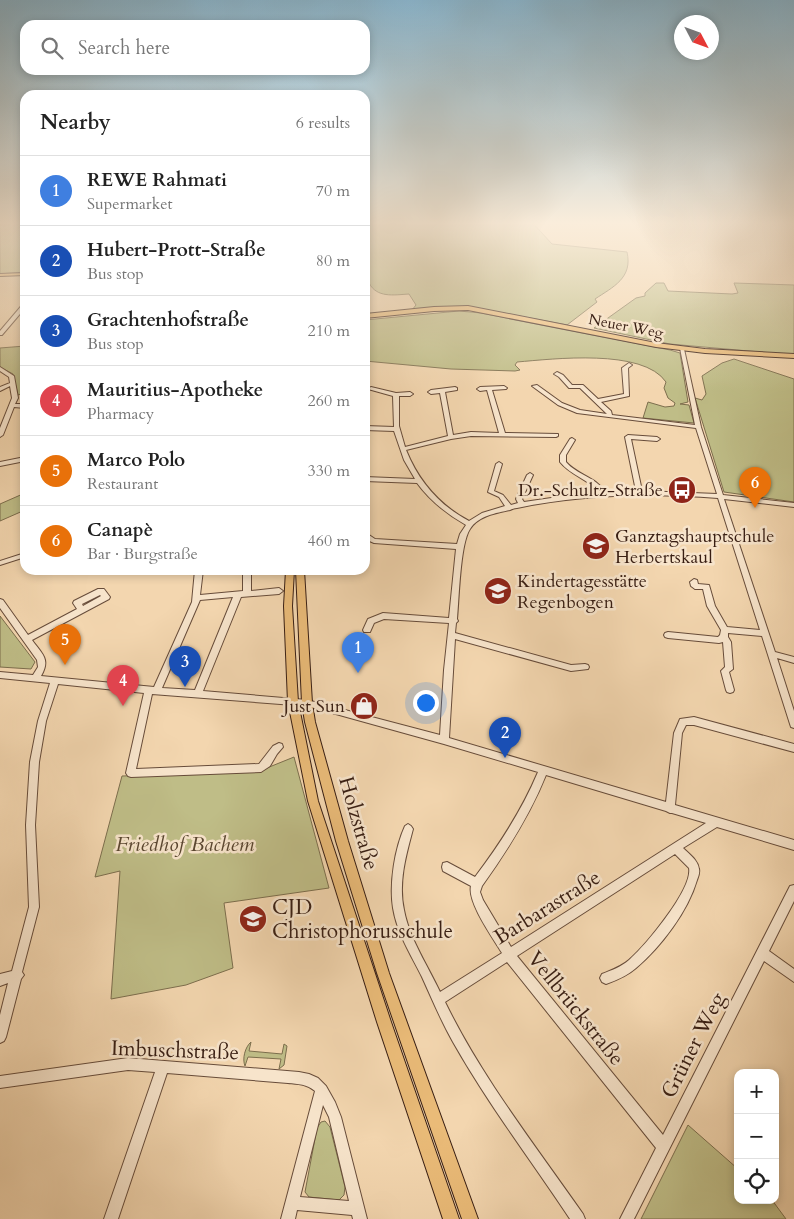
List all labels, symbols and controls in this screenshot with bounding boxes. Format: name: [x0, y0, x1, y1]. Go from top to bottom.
north arrow: [674, 15, 719, 60]
search box: [20, 20, 370, 75]
icon: search: [38, 34, 66, 62]
text: Search here: [78, 35, 170, 61]
text: Nearby: [40, 108, 111, 137]
text: 6 results: [296, 112, 350, 134]
text: REWE Rahmati: [87, 167, 227, 193]
text: 1: [52, 180, 60, 202]
text: 70 m: [316, 180, 350, 202]
text: Supermarket: [87, 193, 173, 215]
text: Hubert-Prott-Straße: [87, 237, 266, 263]
text: 2: [52, 250, 60, 272]
text: 80 m: [316, 250, 350, 272]
text: Bus stop: [87, 263, 144, 285]
text: Grachtenhofstraße: [87, 307, 249, 333]
street label: Neuer Weg: [587, 309, 666, 343]
text: 3: [52, 320, 60, 342]
text: 210 m: [308, 320, 350, 342]
text: Bus stop: [87, 333, 144, 355]
text: Mauritius-Apotheke: [87, 377, 263, 403]
text: 4: [52, 390, 60, 412]
text: 260 m: [308, 390, 350, 412]
text: Pharmacy: [87, 403, 154, 425]
text: Marco Polo: [87, 447, 185, 473]
text: 5: [52, 460, 60, 482]
text: 330 m: [308, 460, 350, 482]
pin: 6: [739, 467, 771, 508]
text: Restaurant: [87, 473, 158, 495]
bus stop icon: Dr.-Schultz-Straße: [667, 475, 697, 505]
place label: Dr.-Schultz-Straße: [518, 478, 663, 503]
text: Canapè: [87, 517, 153, 543]
place label: Ganztagshauptschule Herbertskaul: [615, 524, 774, 570]
text: 6: [52, 530, 60, 552]
text: 460 m: [308, 530, 350, 552]
school or university icon: Ganztagshauptschule Herbertskaul: [581, 531, 611, 561]
text: Bar · Burgstraße: [87, 543, 198, 565]
place label: Kindertagesstätte Regenbogen: [517, 569, 647, 615]
school or university icon: Kindertagesstätte Regenbogen: [483, 576, 513, 606]
pin: 5: [49, 624, 81, 665]
pin: 1: [342, 632, 374, 673]
pin: 3: [169, 646, 201, 687]
pin: 4: [107, 665, 139, 706]
your location: [413, 690, 439, 716]
shop icon: Just Sun: [349, 691, 379, 721]
place label: Just Sun: [280, 694, 346, 719]
pin: 2: [489, 717, 521, 758]
street label: Holzstraße: [331, 773, 386, 873]
park label: Friedhof Bachem: [116, 830, 255, 859]
street label: Barbarastraße: [488, 863, 606, 952]
place label: CJD Christophorusschule: [272, 893, 453, 946]
school or university icon: CJD Christophorusschule: [238, 904, 268, 934]
street label: Vellbrückstraße: [520, 945, 631, 1072]
street label: Grüner Weg: [654, 987, 733, 1103]
street label: Imbuschstraße: [110, 1034, 240, 1067]
map controls: [734, 1069, 779, 1204]
button: +: [734, 1069, 779, 1114]
button: −: [734, 1114, 779, 1159]
button: locate: [734, 1159, 779, 1204]

